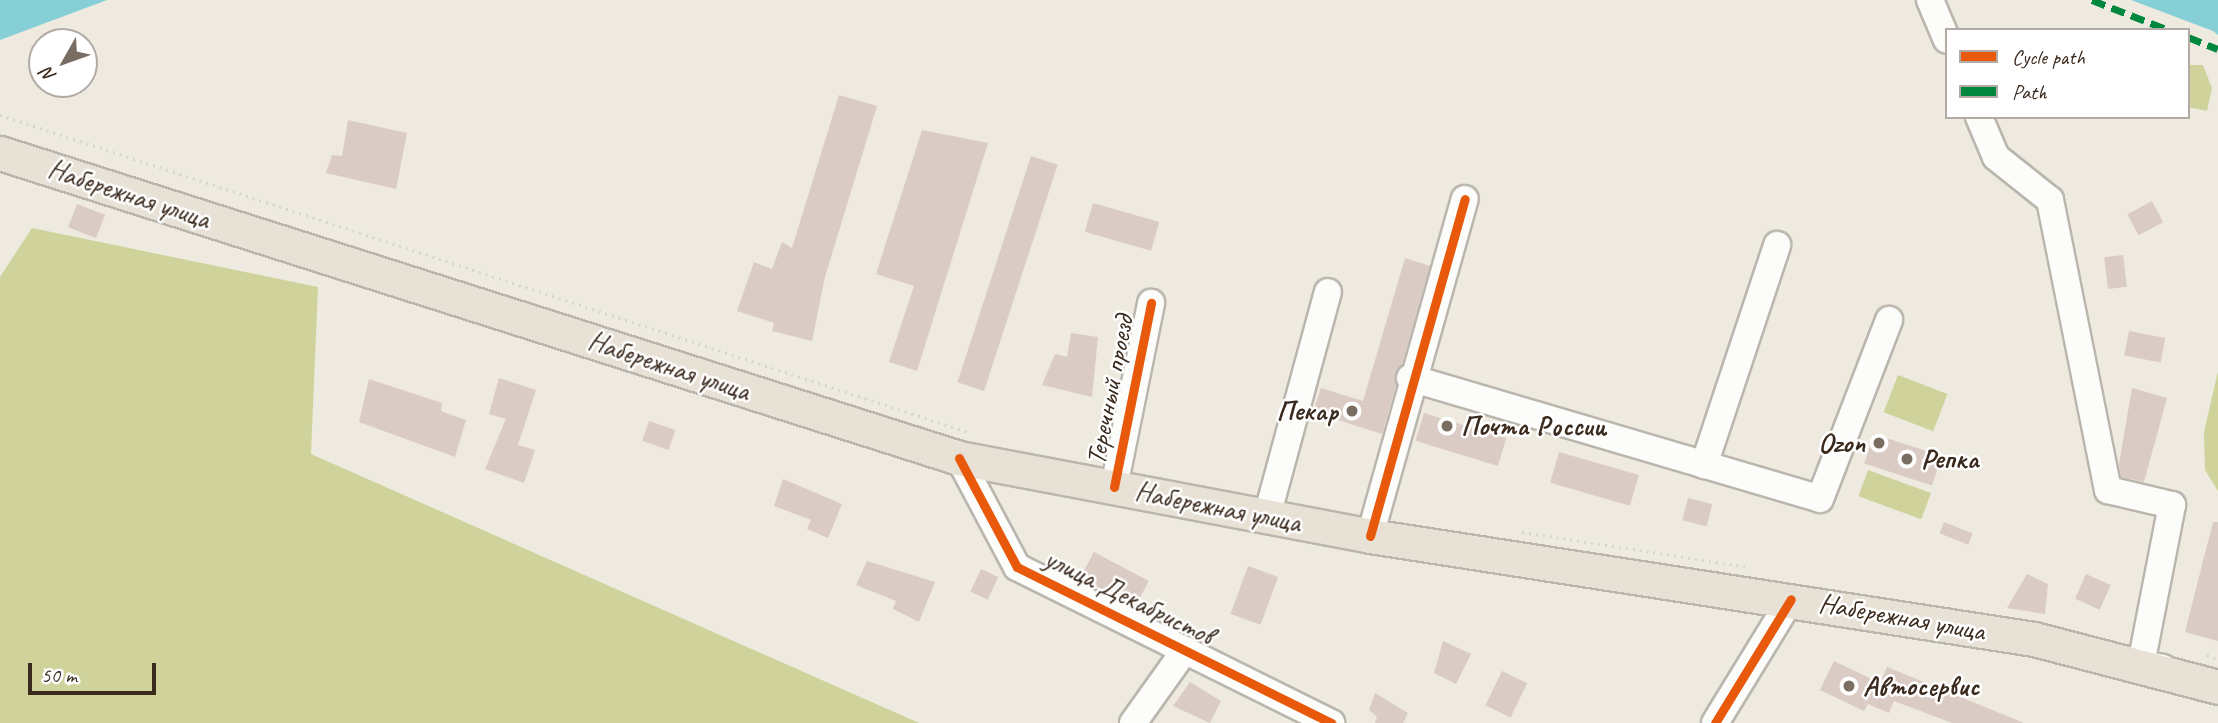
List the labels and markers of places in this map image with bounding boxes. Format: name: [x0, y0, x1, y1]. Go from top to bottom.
place label: Пекар: [1277, 394, 1338, 428]
marker: Пекар: [1344, 403, 1360, 419]
place label: Почта России: [1461, 409, 1603, 443]
marker: Почта России: [1439, 418, 1455, 434]
place label: Ozon: [1818, 426, 1865, 460]
marker: Ozon: [1871, 435, 1887, 451]
place label: Репка: [1921, 442, 1979, 476]
marker: Репка: [1899, 451, 1915, 467]
place label: Автосервис: [1863, 669, 1979, 703]
marker: Автосервис: [1841, 678, 1857, 694]

